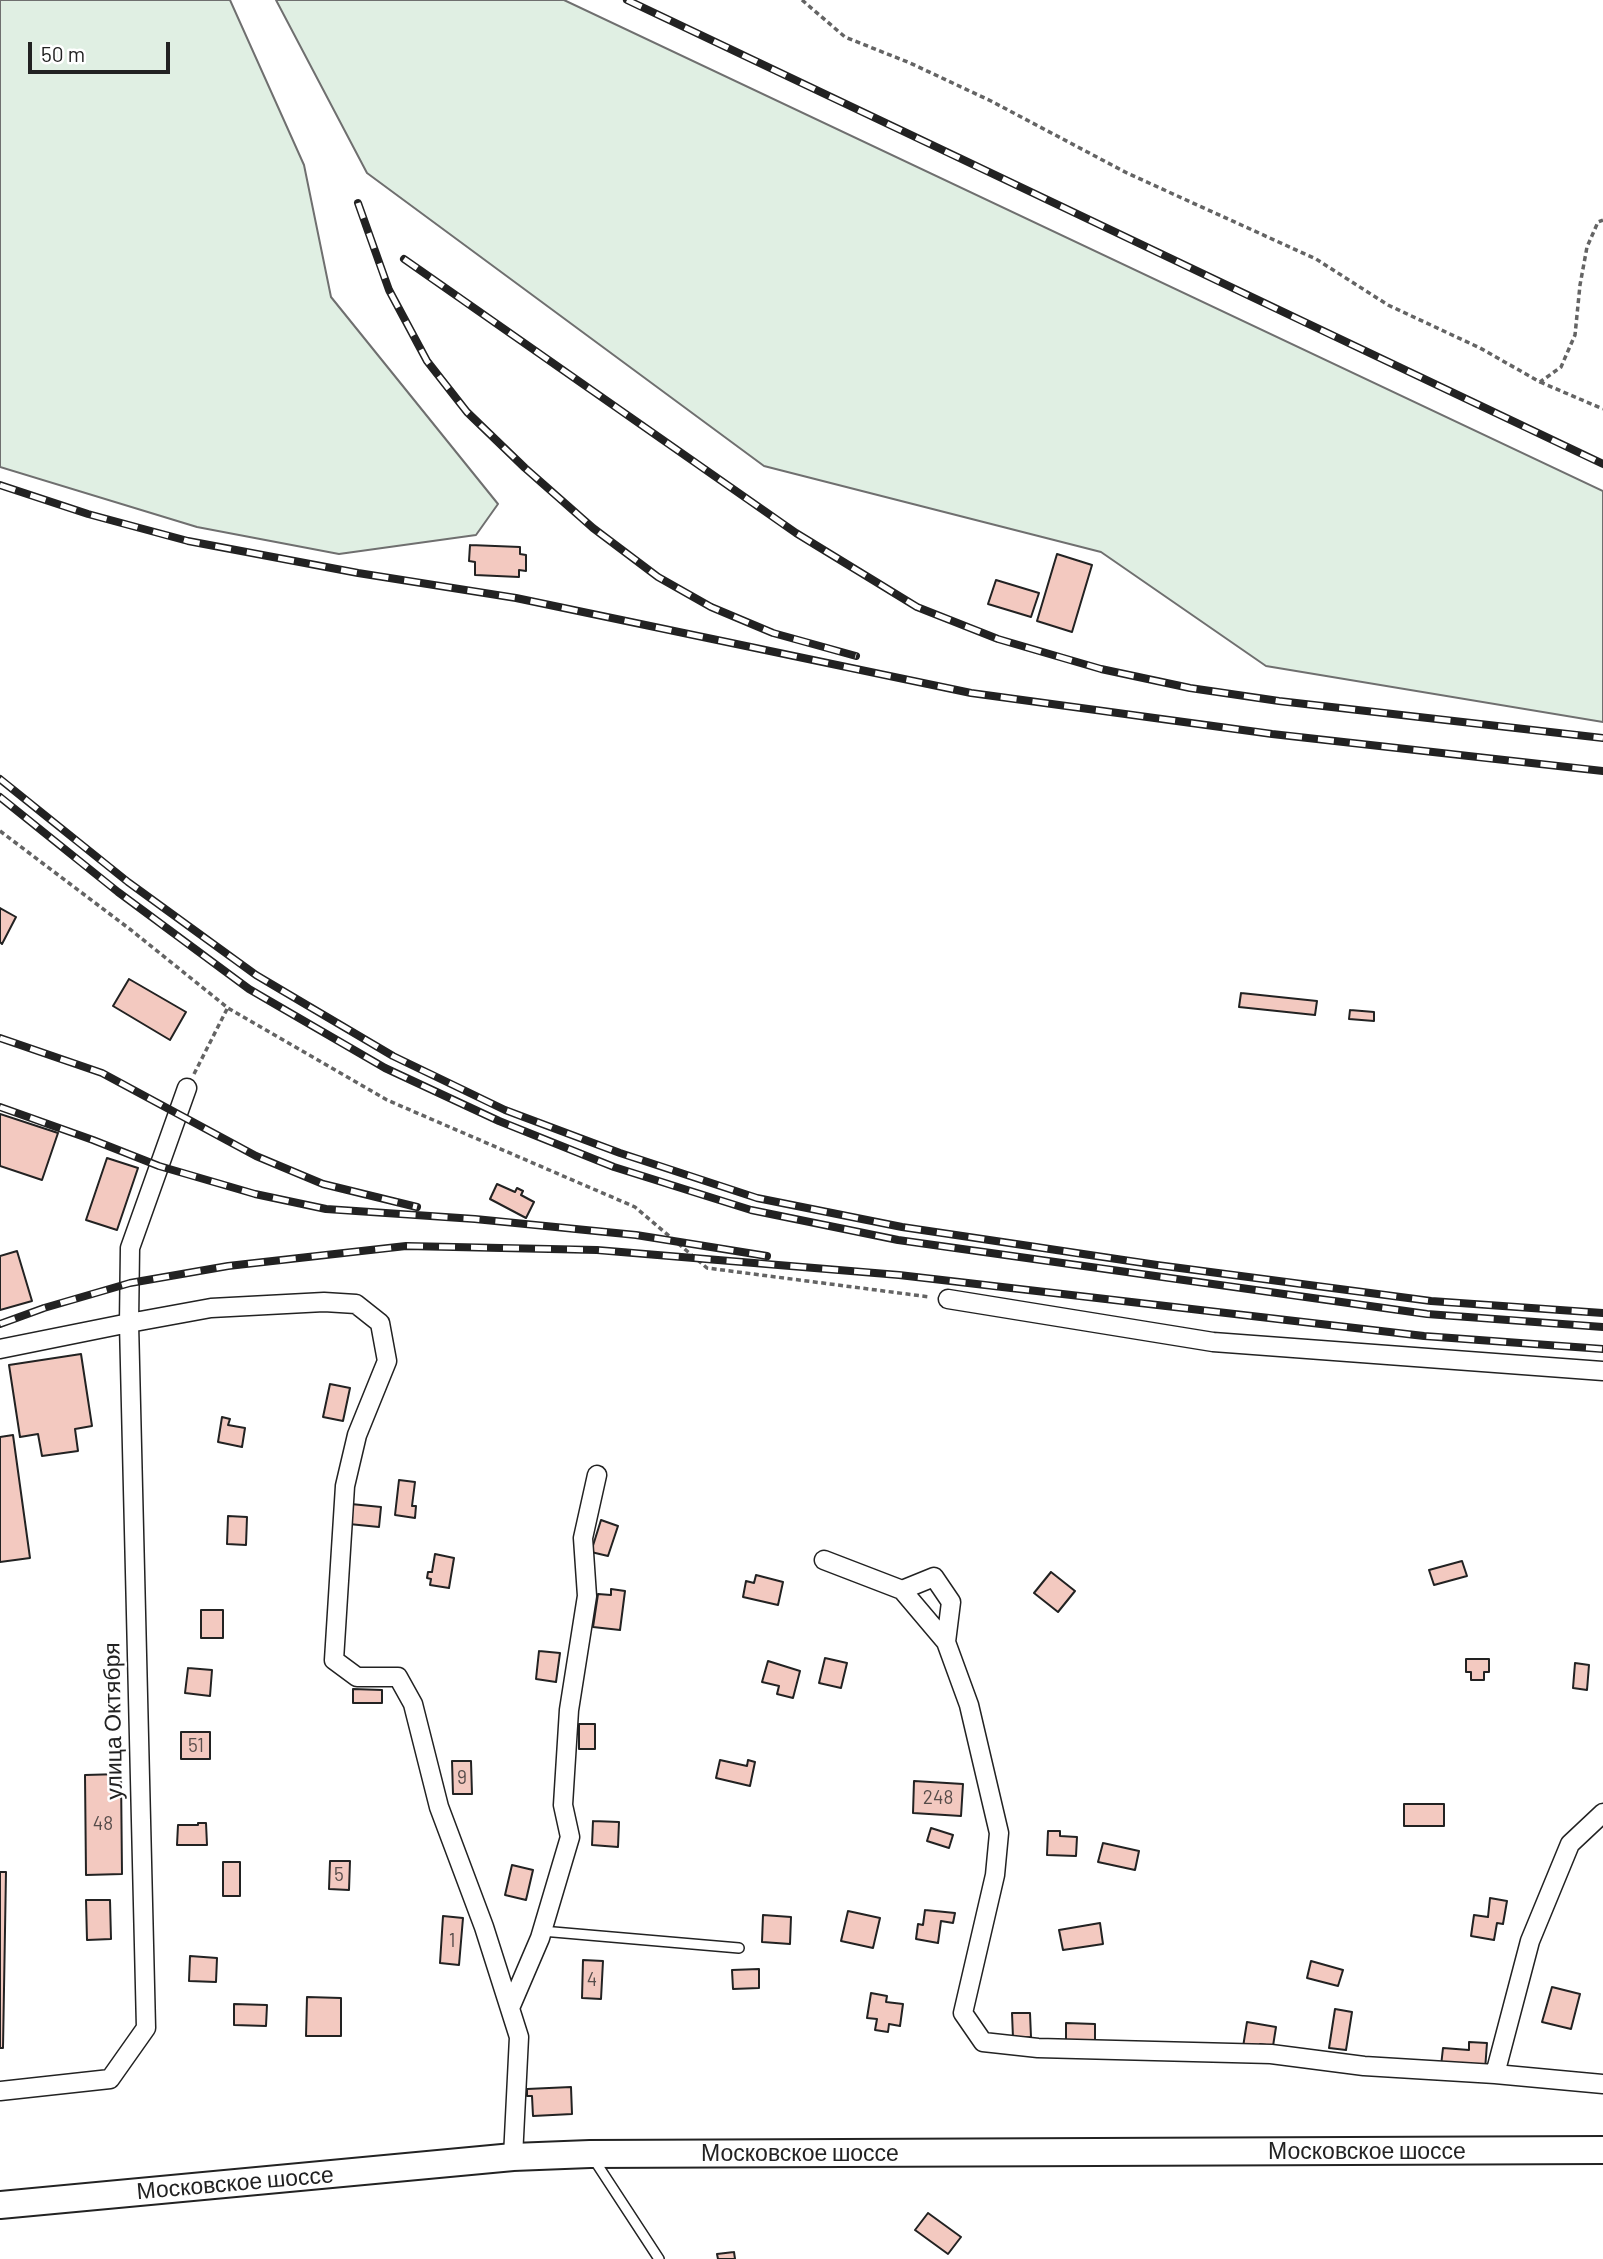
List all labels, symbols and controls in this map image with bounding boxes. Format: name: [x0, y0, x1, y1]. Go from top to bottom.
scale bar: [32, 28, 173, 72]
text: 50 m: [41, 41, 85, 66]
street label: улица Октября: [98, 1642, 128, 1800]
house number: 51: [188, 1735, 204, 1757]
house number: 9: [457, 1767, 467, 1789]
house number: 248: [923, 1787, 953, 1809]
house number: 48: [93, 1813, 113, 1835]
house number: 5: [334, 1864, 344, 1886]
house number: 1: [449, 1930, 455, 1952]
house number: 4: [587, 1969, 597, 1991]
street label: Московское шоссе: [1268, 2137, 1466, 2165]
street label: Московское шоссе: [701, 2139, 899, 2167]
street label: Московское шоссе: [135, 2161, 335, 2205]

